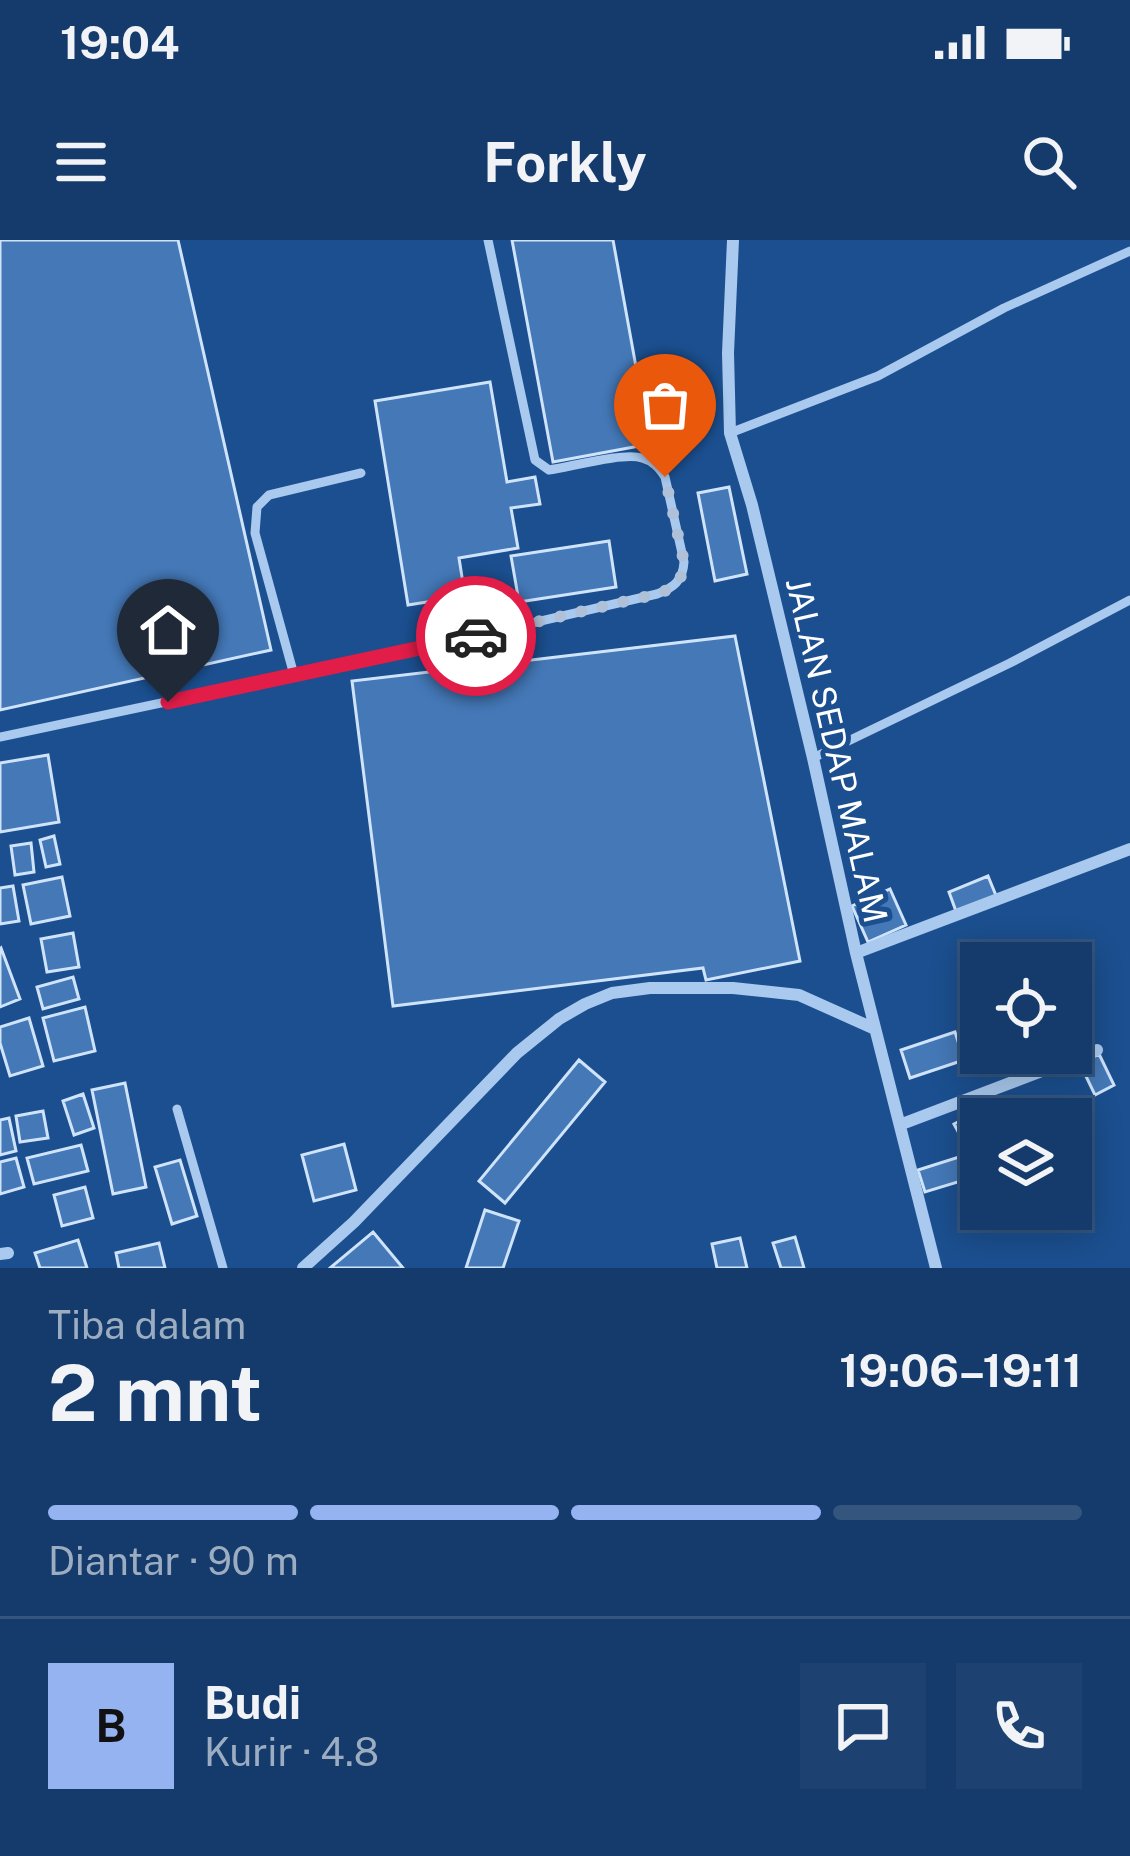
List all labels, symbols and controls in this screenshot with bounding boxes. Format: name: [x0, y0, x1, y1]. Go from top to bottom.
text: 19:04: [60, 16, 179, 69]
icon: menu: [48, 129, 114, 195]
icon: search: [1016, 129, 1082, 195]
text: Forkly: [483, 131, 647, 194]
pin: [614, 354, 716, 477]
icon: bag: [632, 372, 698, 438]
street label: JALAN SEDAP MALAM: [779, 574, 895, 926]
courier: [416, 576, 536, 696]
pin: [117, 579, 219, 702]
icon: home: [135, 597, 201, 663]
icon: car: [443, 603, 509, 669]
map controls: [960, 942, 1092, 1230]
button: locate: [960, 942, 1092, 1074]
button: layers: [960, 1098, 1092, 1230]
text: Tiba dalam: [48, 1302, 246, 1348]
text: 19:06–19:11: [839, 1344, 1082, 1397]
text: 2 mnt: [48, 1347, 262, 1439]
text: Diantar · 90 m: [48, 1538, 299, 1584]
button: chat: [800, 1663, 926, 1789]
button: phone: [956, 1663, 1082, 1789]
text: Budi: [204, 1676, 301, 1729]
text: B: [96, 1699, 126, 1752]
text: Kurir · 4.8: [204, 1729, 379, 1775]

